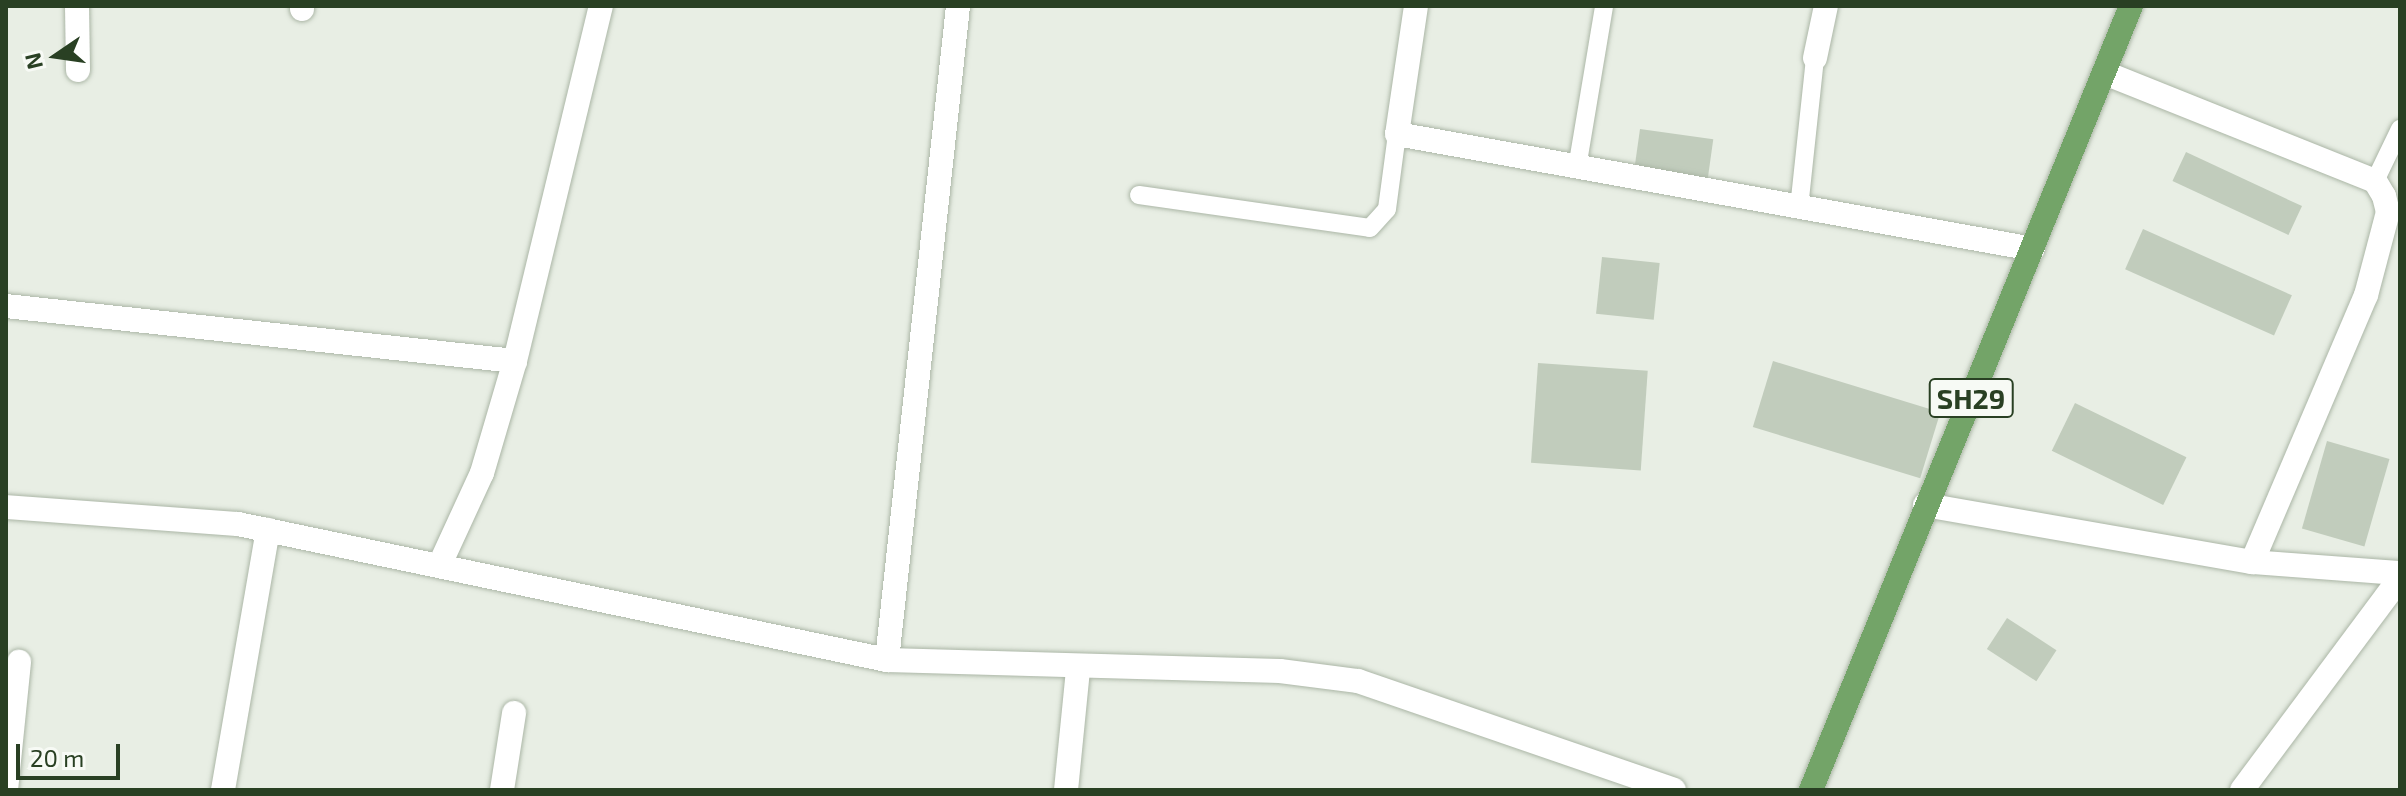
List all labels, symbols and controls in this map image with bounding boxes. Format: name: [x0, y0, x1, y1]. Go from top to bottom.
north arrow: [16, 16, 96, 96]
text: N: [18, 51, 47, 72]
road number: SH29: [1927, 374, 2015, 422]
scale bar: [20, 728, 124, 778]
text: 20 m: [30, 743, 84, 772]

